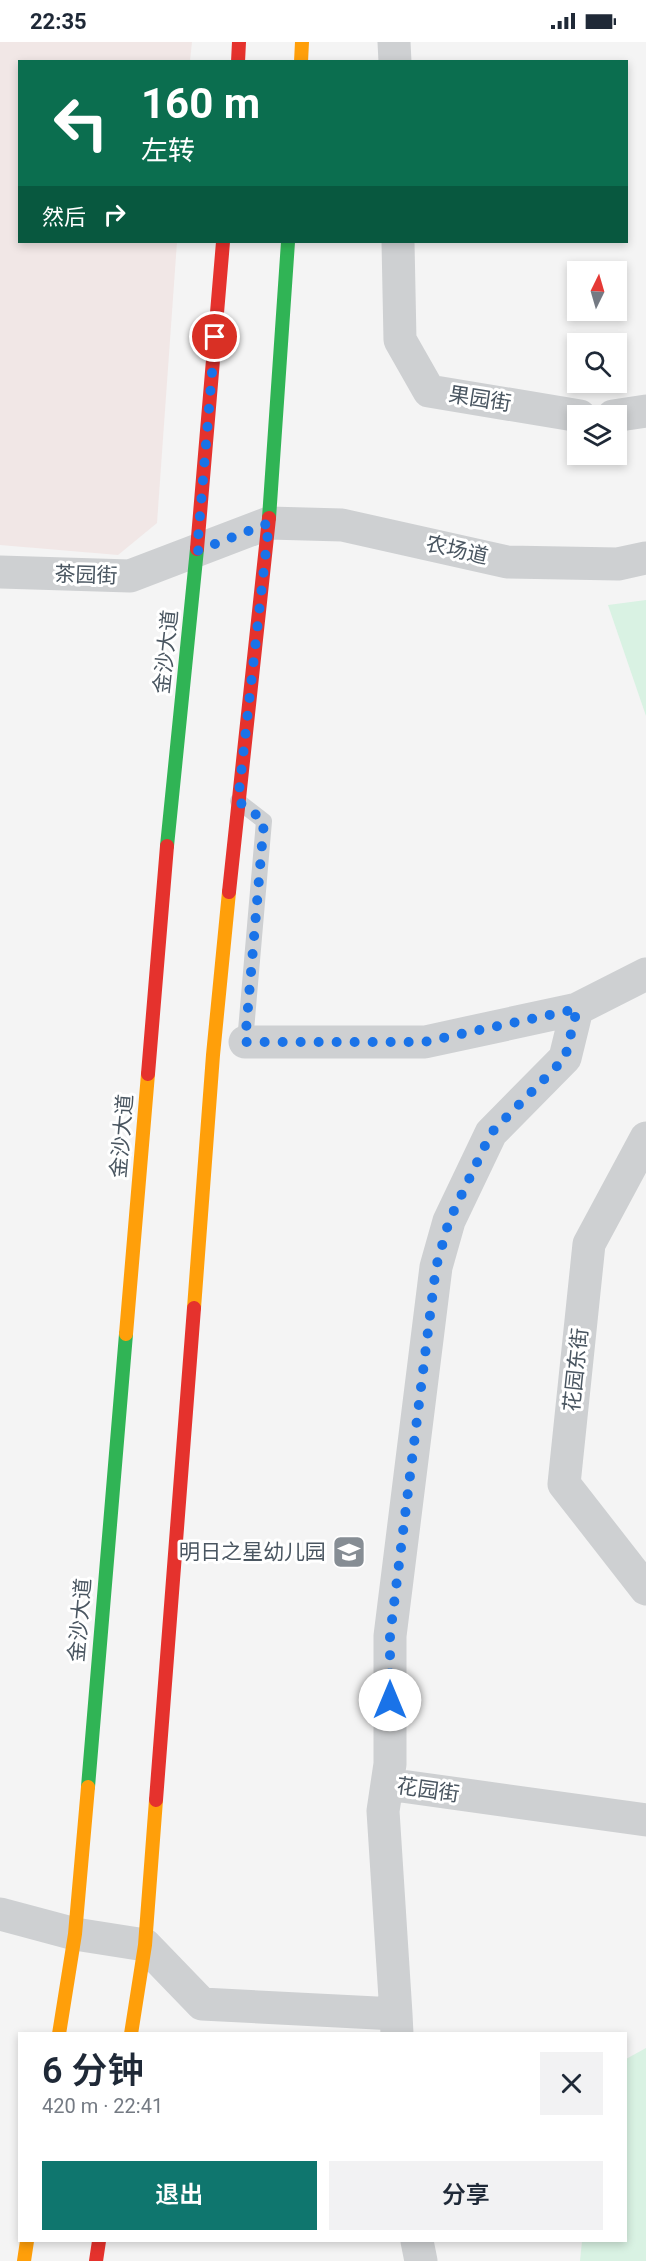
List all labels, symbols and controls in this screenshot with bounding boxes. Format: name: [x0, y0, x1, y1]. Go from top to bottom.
text: 22:35: [30, 9, 87, 34]
text: 160 m: [141, 79, 260, 128]
icon: left: [42, 84, 120, 162]
text: 左转: [141, 135, 195, 167]
icon: right: [98, 198, 131, 231]
text: 然后: [42, 205, 86, 230]
north arrow: [567, 261, 627, 321]
map controls: [567, 261, 627, 465]
pin: [189, 311, 240, 362]
icon: arrive: [198, 320, 231, 353]
button: search: [567, 333, 627, 393]
street label: 果园街: [447, 382, 513, 416]
button: layers: [567, 405, 627, 465]
street label: 农场道: [424, 531, 490, 569]
street label: 茶园街: [54, 562, 118, 588]
street label: 金沙大道: [150, 609, 182, 695]
street label: 金沙大道: [106, 1093, 138, 1179]
street label: 花园东街: [560, 1327, 592, 1413]
school or university icon: 明日之星幼儿园: [331, 1534, 367, 1570]
place label: 明日之星幼儿园: [179, 1540, 326, 1564]
street label: 金沙大道: [64, 1577, 96, 1663]
position arrow: [358, 1668, 422, 1732]
street label: 花园街: [395, 1774, 461, 1806]
text: 6 分钟: [42, 2050, 144, 2092]
button: close: [540, 2052, 603, 2115]
text: 420 m · 22:41: [42, 2094, 163, 2118]
button: 退出: [42, 2161, 317, 2230]
button: 分享: [329, 2161, 603, 2230]

